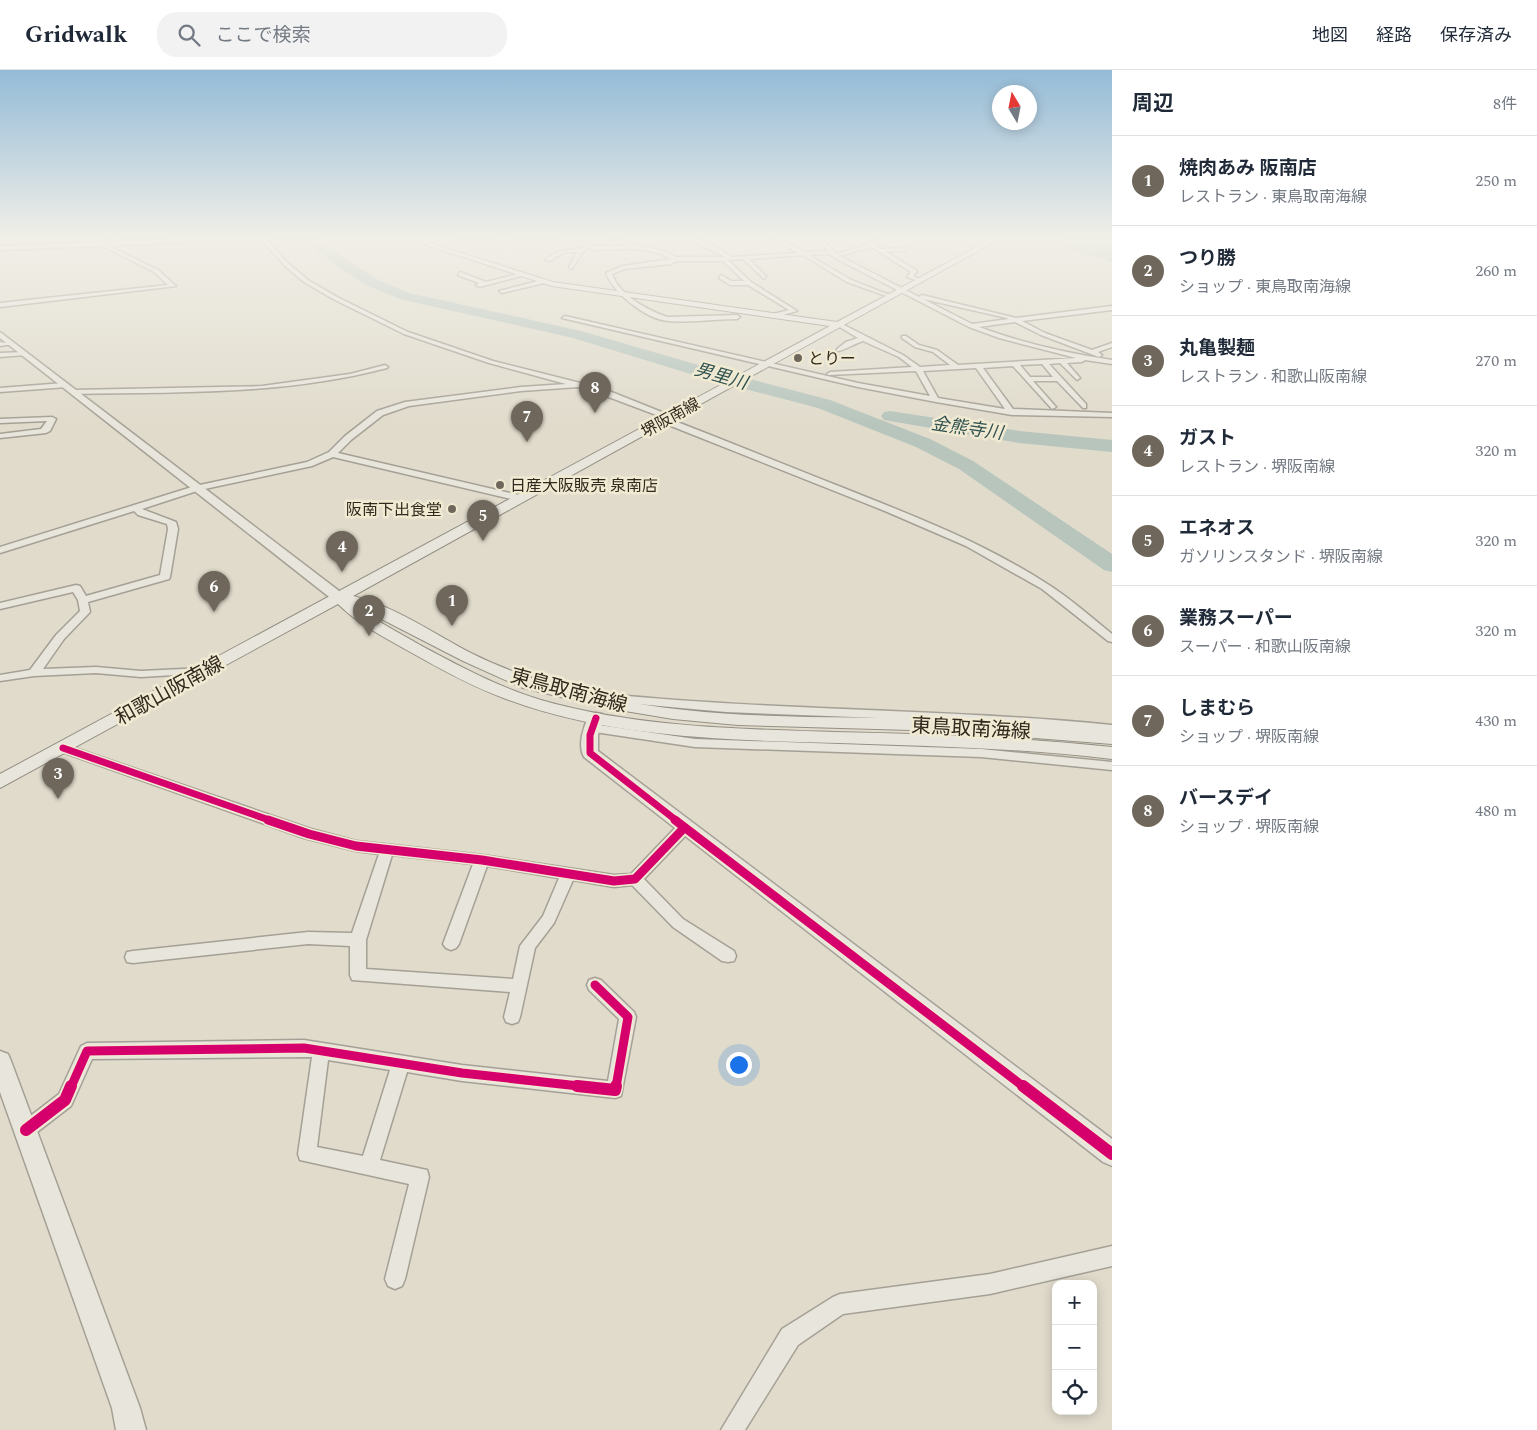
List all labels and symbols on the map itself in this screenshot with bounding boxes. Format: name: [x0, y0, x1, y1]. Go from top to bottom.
north arrow: [992, 85, 1037, 130]
place label: とりー: [808, 347, 856, 371]
marker: とりー: [792, 352, 804, 364]
water label: 男里川: [691, 356, 752, 397]
pin: 8: [579, 372, 611, 413]
street label: 堺阪南線: [637, 392, 704, 444]
pin: 7: [511, 401, 543, 442]
water label: 金熊寺川: [929, 410, 1006, 447]
place label: 日産大阪販売 泉南店: [510, 474, 658, 498]
marker: 日産大阪販売 泉南店: [494, 479, 506, 491]
place label: 阪南下出食堂: [346, 498, 442, 522]
pin: 5: [467, 500, 499, 541]
marker: 阪南下出食堂: [446, 503, 458, 515]
pin: 4: [326, 531, 358, 572]
pin: 6: [198, 571, 230, 612]
pin: 1: [436, 585, 468, 626]
pin: 2: [353, 595, 385, 636]
street label: 和歌山阪南線: [110, 649, 229, 733]
street label: 東鳥取南海線: [507, 661, 631, 721]
street label: 東鳥取南海線: [910, 711, 1032, 747]
pin: 3: [42, 758, 74, 799]
your location: [726, 1052, 752, 1078]

